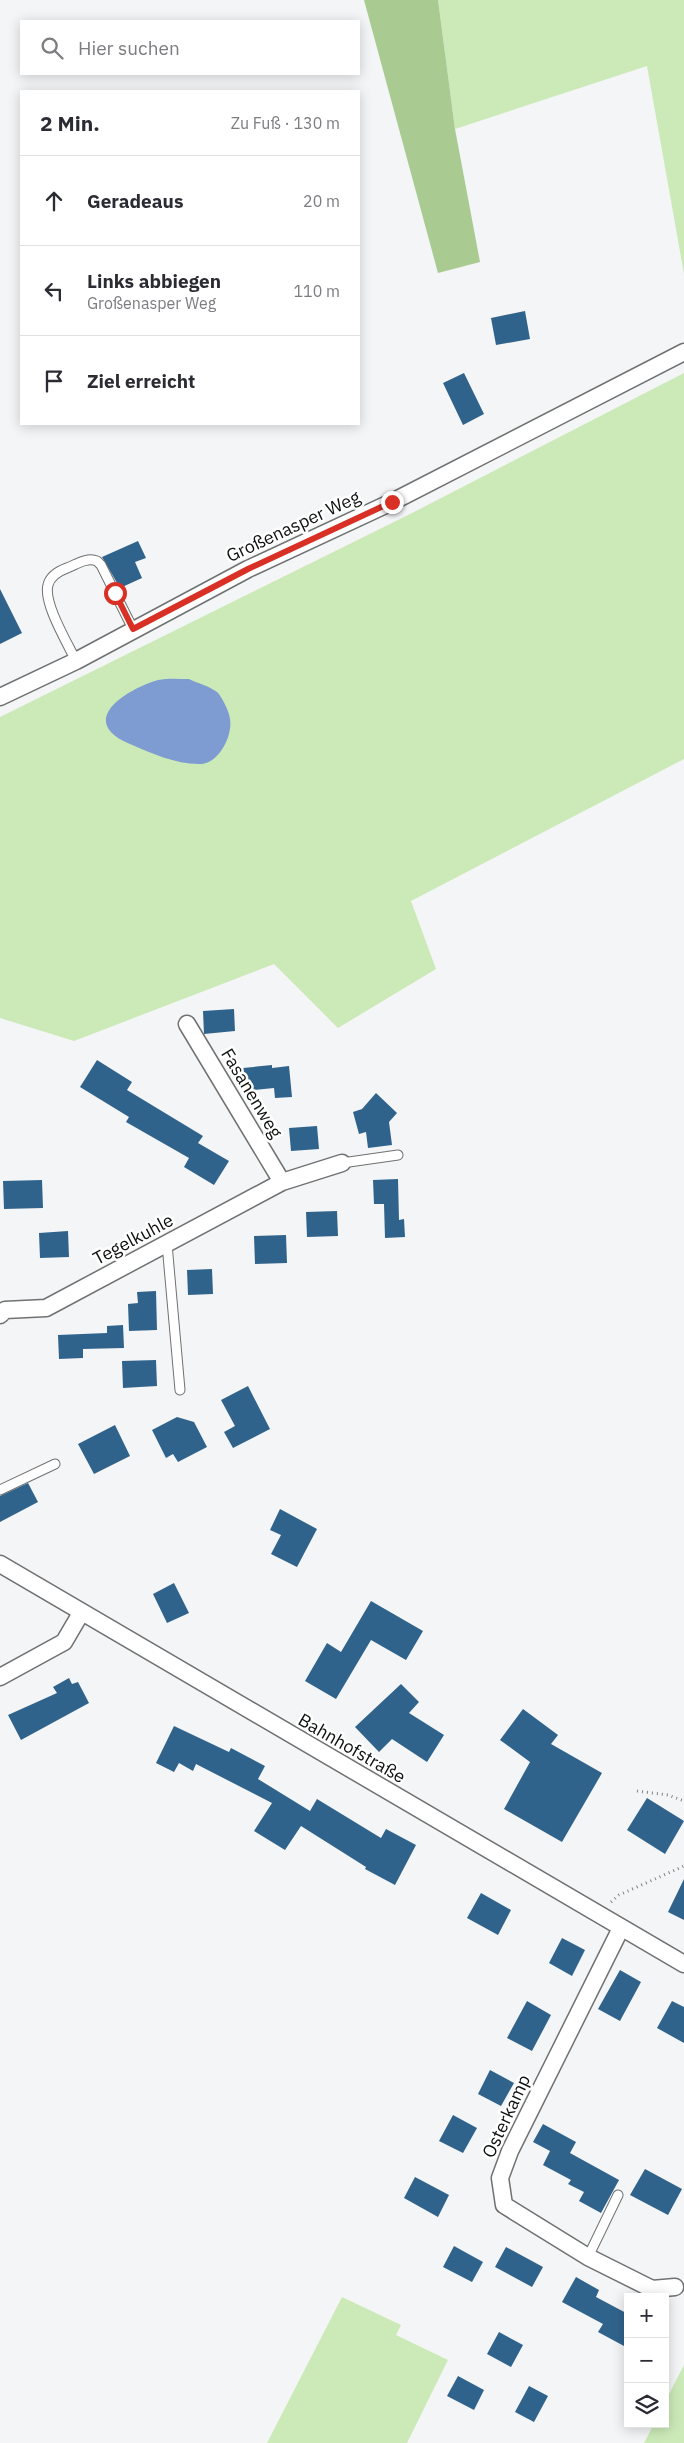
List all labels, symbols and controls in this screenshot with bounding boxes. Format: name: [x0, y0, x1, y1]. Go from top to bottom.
search box: [20, 20, 360, 75]
icon: search: [38, 34, 66, 62]
text: Hier suchen: [78, 36, 180, 60]
text: 2 Min.: [40, 109, 100, 137]
text: Zu Fuß · 130 m: [231, 113, 340, 133]
icon: ahead: [40, 187, 68, 215]
text: Geradeaus: [87, 189, 184, 213]
text: 20 m: [303, 191, 340, 211]
text: Links abbiegen: [87, 269, 221, 293]
icon: left: [40, 277, 68, 305]
text: 110 m: [293, 281, 340, 301]
text: Großenasper Weg: [87, 293, 216, 313]
icon: arrive: [40, 367, 68, 395]
text: Ziel erreicht: [87, 369, 195, 393]
street label: Großenasper Weg: [222, 485, 364, 567]
route end: [381, 491, 404, 514]
route start: [104, 582, 127, 605]
street label: Fasanenweg: [216, 1044, 288, 1142]
street label: Tegelkuhle: [89, 1208, 177, 1270]
street label: Bahnhofstraße: [294, 1708, 410, 1788]
street label: Osterkamp: [477, 2071, 535, 2161]
map controls: [624, 2293, 669, 2428]
button: +: [624, 2293, 669, 2338]
button: −: [624, 2338, 669, 2383]
button: layers: [624, 2383, 669, 2428]

